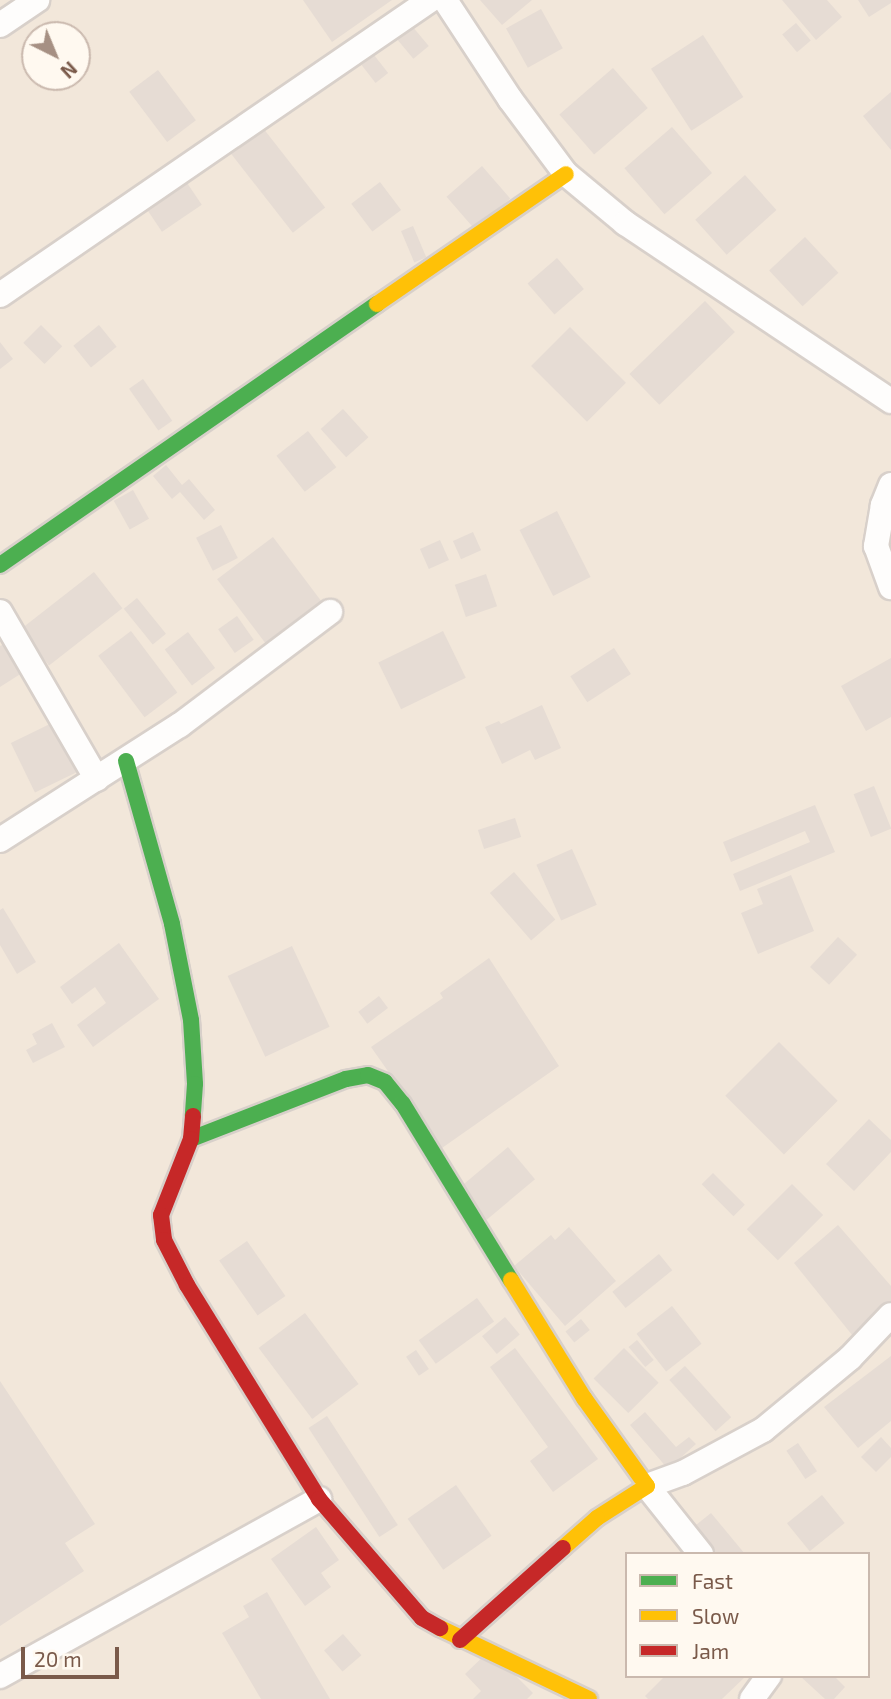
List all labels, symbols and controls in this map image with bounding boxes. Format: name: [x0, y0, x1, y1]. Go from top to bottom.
north arrow: [21, 21, 91, 91]
text: N: [56, 57, 82, 83]
legend: [625, 1552, 870, 1678]
text: Fast: [692, 1568, 733, 1593]
text: Slow: [692, 1603, 739, 1628]
scale bar: [24, 1632, 122, 1676]
text: Jam: [692, 1638, 729, 1663]
text: 20 m: [34, 1646, 82, 1671]

